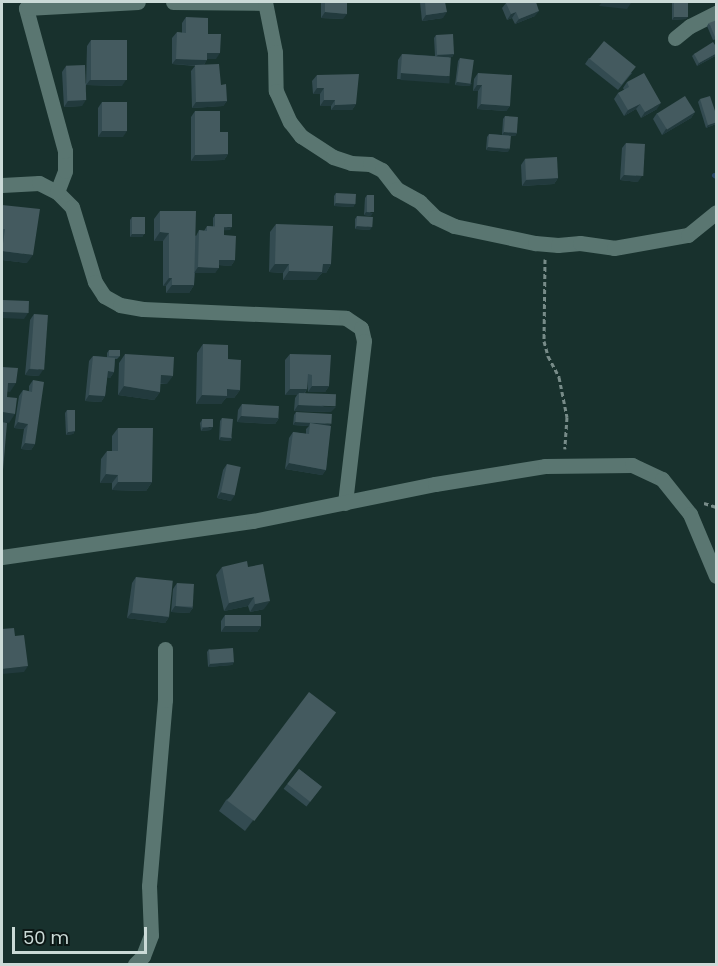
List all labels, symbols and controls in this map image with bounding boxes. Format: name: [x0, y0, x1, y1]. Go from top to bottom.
scale bar: [15, 915, 150, 953]
text: 50 m: [23, 925, 69, 950]

